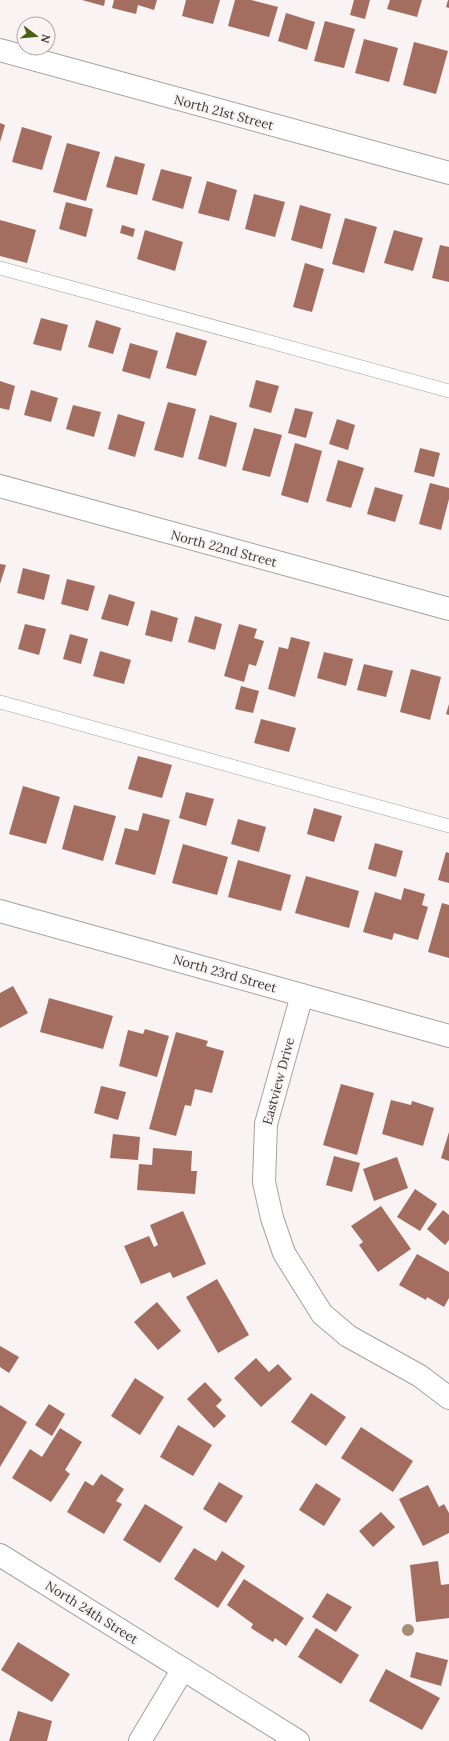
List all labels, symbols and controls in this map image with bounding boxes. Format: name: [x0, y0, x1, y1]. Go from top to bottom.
north arrow: [16, 16, 56, 56]
text: N: [38, 33, 54, 45]
street label: North 21st Street: [172, 91, 276, 134]
street label: North 22nd Street: [169, 526, 279, 571]
street label: North 23rd Street: [171, 951, 279, 996]
street label: Eastview Drive: [259, 1036, 298, 1127]
street label: North 24th Street: [42, 1577, 141, 1648]

